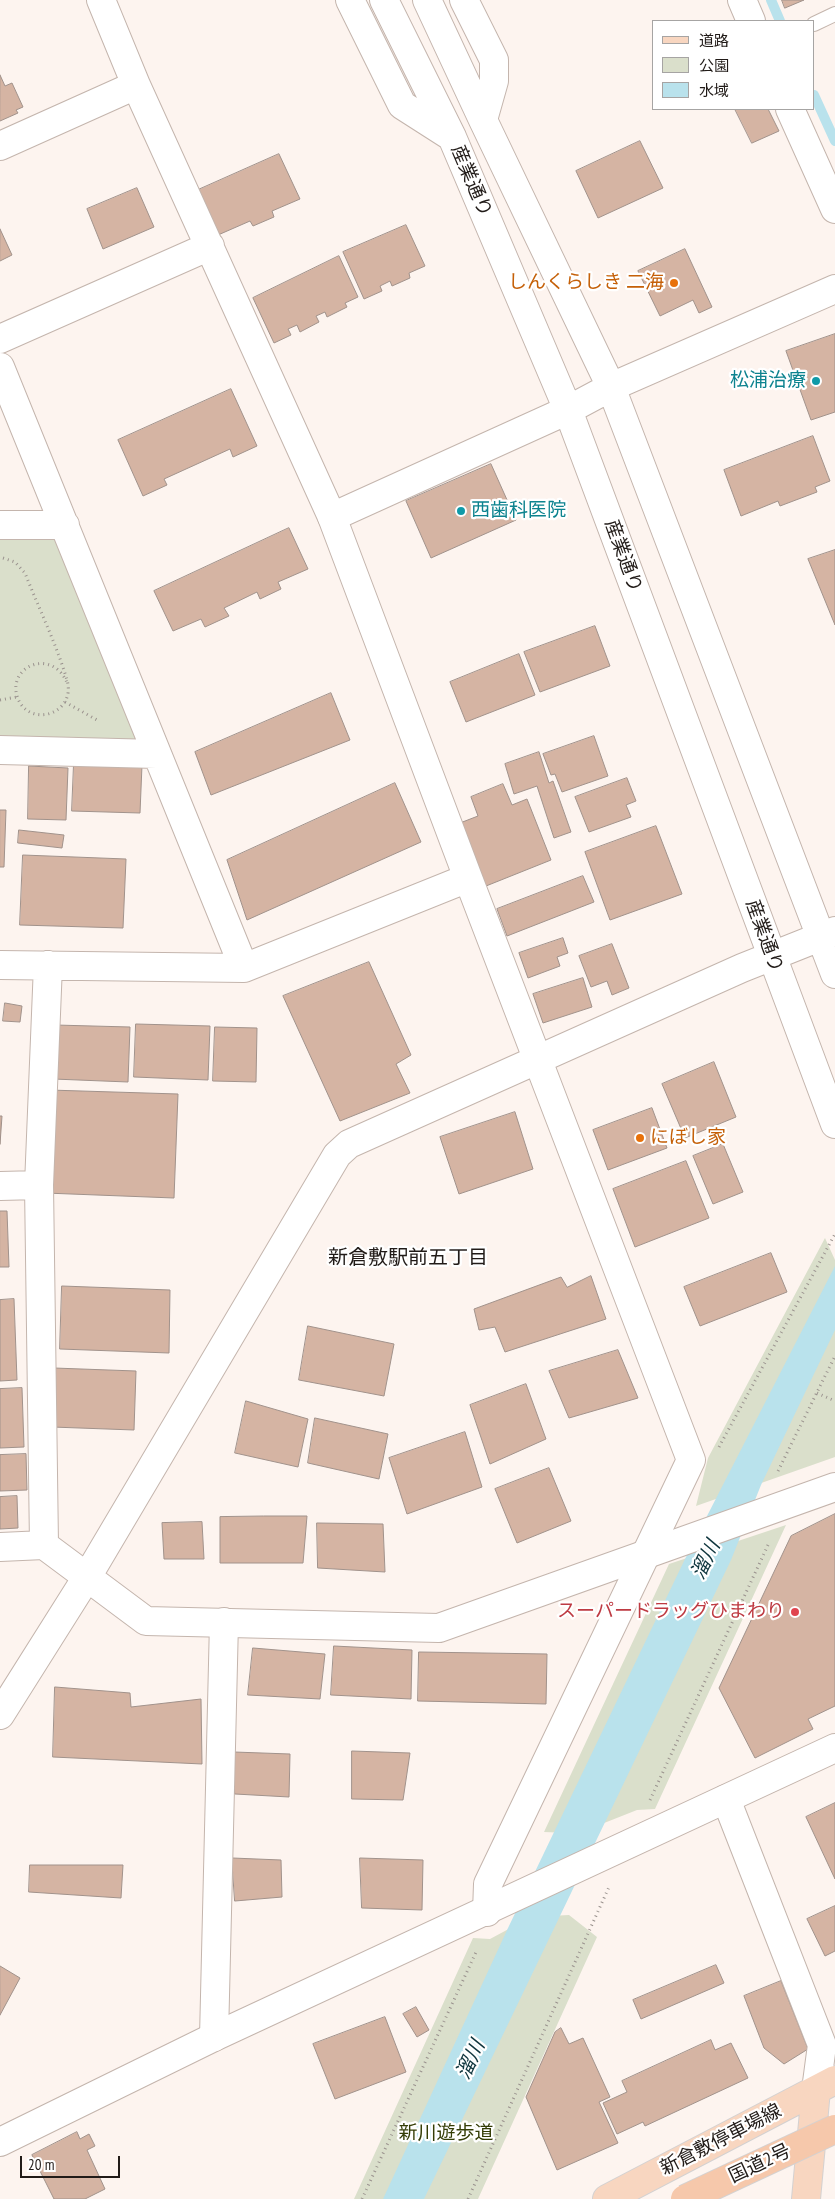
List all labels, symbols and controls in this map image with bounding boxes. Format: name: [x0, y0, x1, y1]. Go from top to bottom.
legend: [652, 20, 815, 110]
text: 道路: [699, 31, 729, 50]
text: 公園: [699, 56, 729, 75]
text: 水域: [699, 81, 729, 100]
street label: 産業通り: [446, 142, 496, 220]
place label: しんくらしき 二海: [508, 272, 664, 294]
marker: しんくらしき 二海: [668, 277, 680, 289]
place label: 松浦治療: [730, 370, 806, 392]
marker: 松浦治療: [810, 375, 822, 387]
place label: 西歯科医院: [471, 500, 566, 522]
marker: 西歯科医院: [455, 505, 467, 517]
street label: 産業通り: [599, 516, 647, 596]
street label: 産業通り: [740, 896, 788, 976]
place label: にぼし家: [650, 1127, 726, 1149]
marker: にぼし家: [634, 1132, 646, 1144]
district label: 新倉敷駅前五丁目: [328, 1246, 488, 1270]
water label: 溜川: [686, 1537, 726, 1583]
place label: スーパードラッグひまわり: [557, 1601, 785, 1623]
marker: スーパードラッグひまわり: [789, 1606, 801, 1618]
water label: 溜川: [452, 2037, 490, 2083]
street label: 新倉敷停車場線: [657, 2100, 785, 2180]
park label: 新川遊歩道: [399, 2123, 493, 2145]
street label: 国道2号: [725, 2140, 795, 2188]
scale bar: [22, 2146, 122, 2178]
text: 20 m: [28, 2155, 54, 2174]

